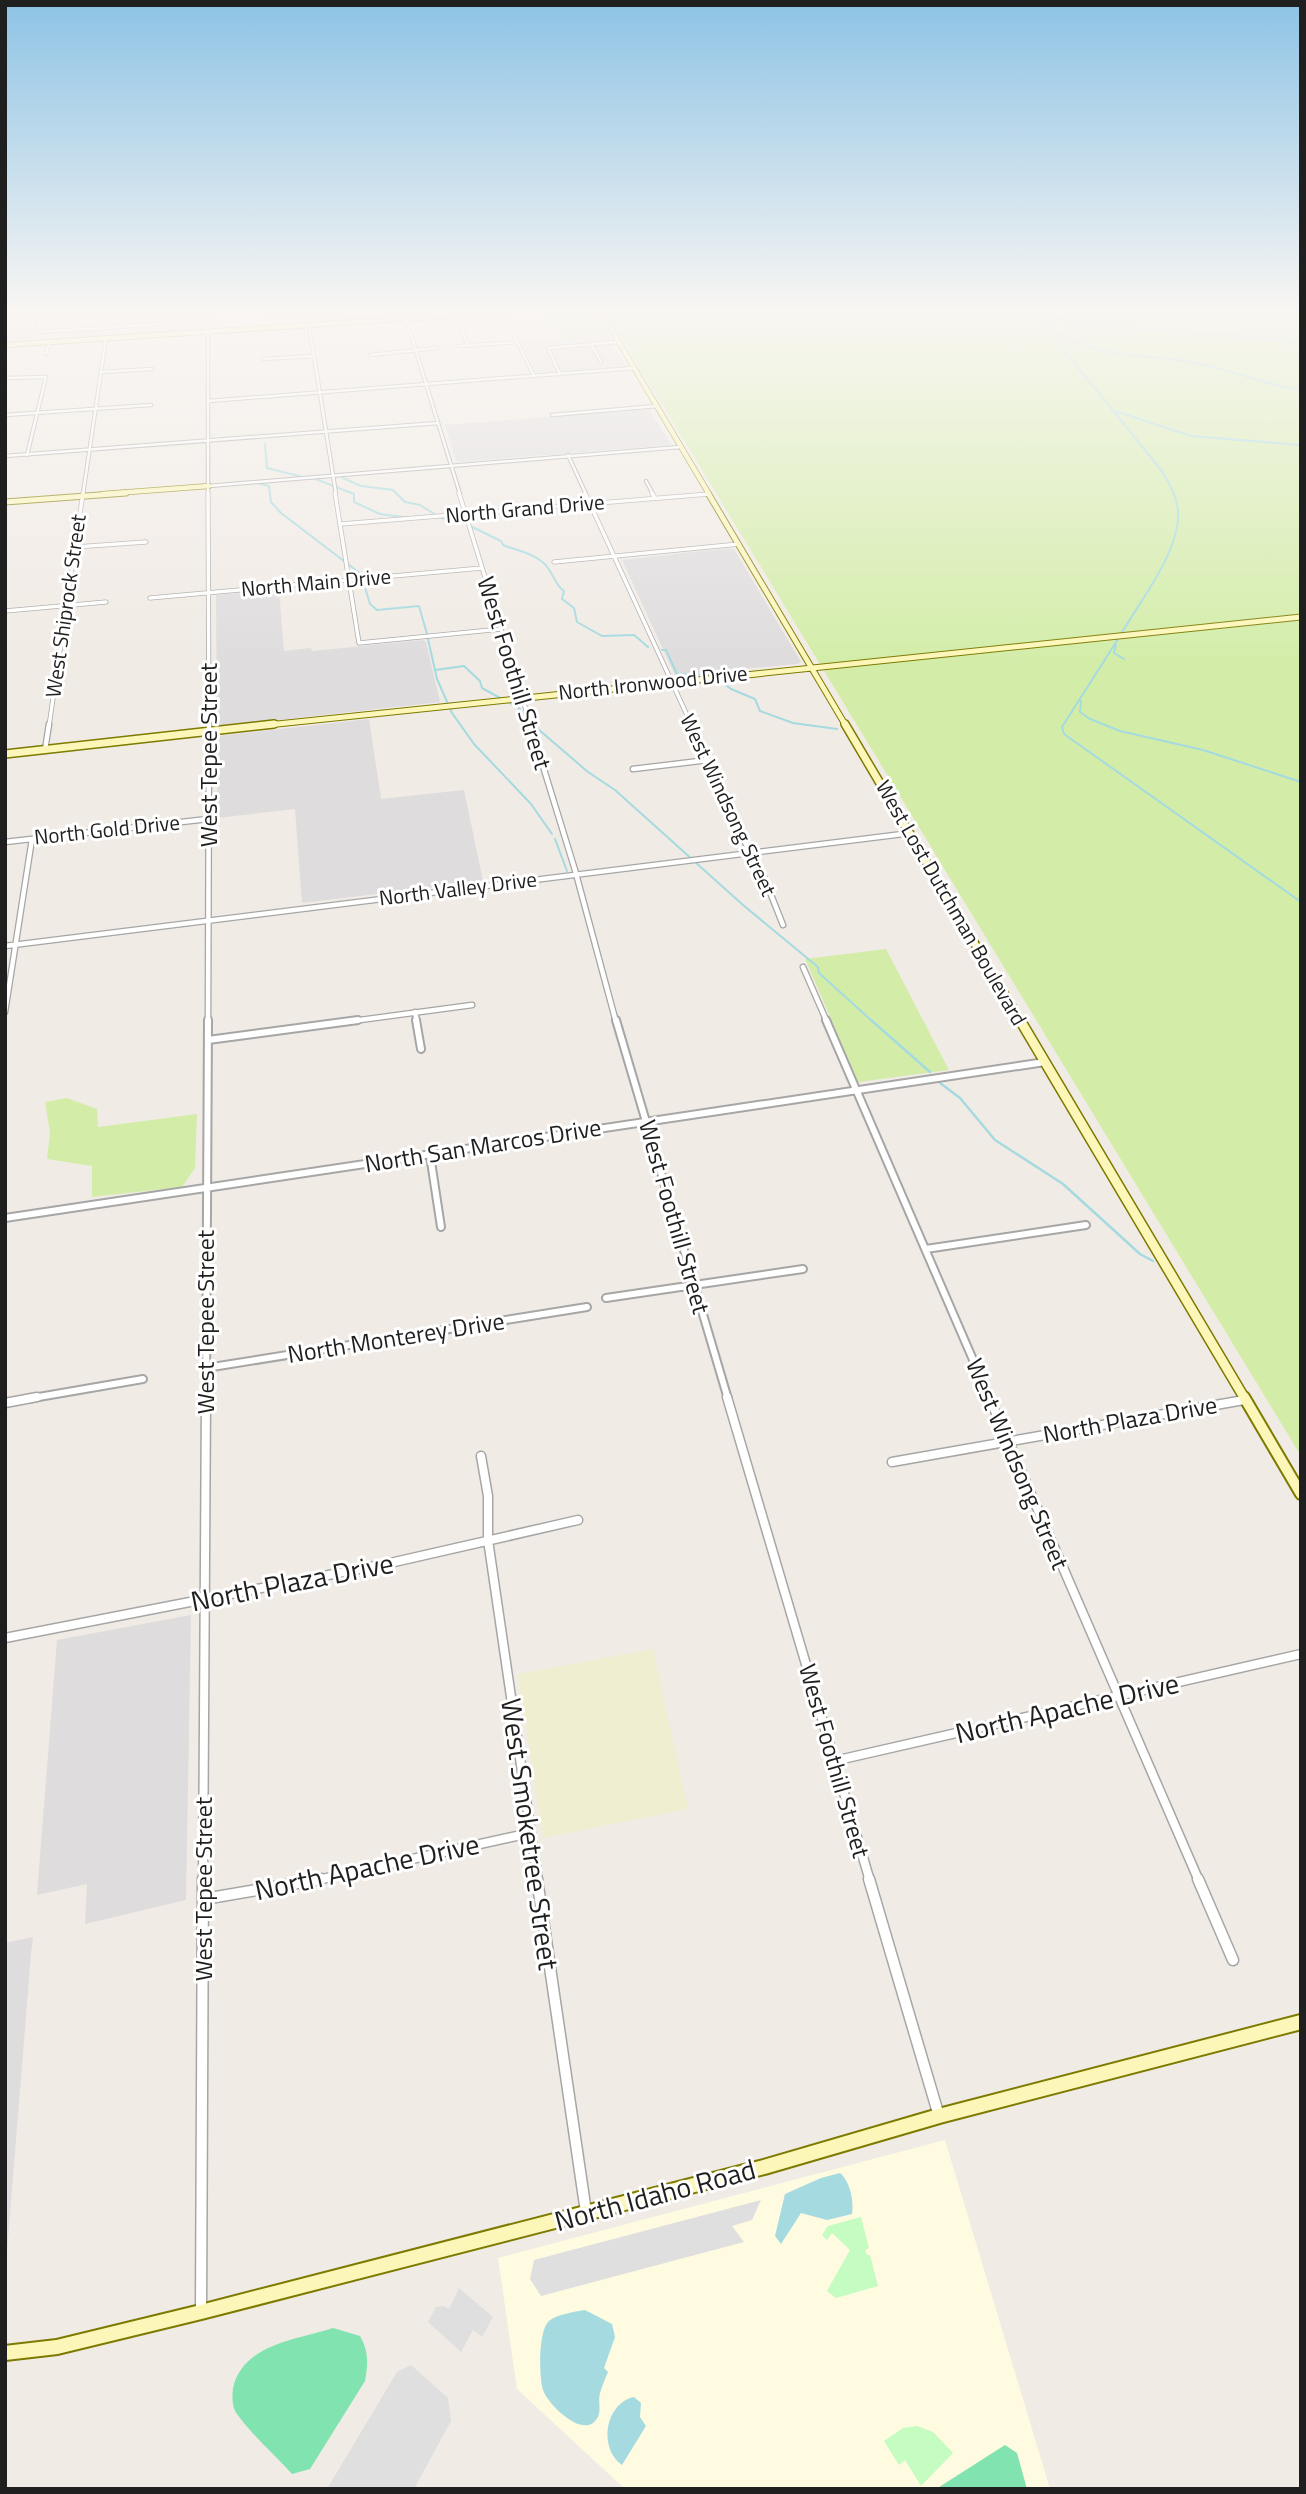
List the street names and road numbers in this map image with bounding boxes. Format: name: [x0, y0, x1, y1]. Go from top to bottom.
street label: North Grand Drive: [444, 485, 606, 531]
street label: West Shiprock Street: [36, 511, 94, 700]
street label: North Main Drive: [240, 560, 392, 604]
street label: West Foothill Street: [469, 572, 562, 774]
street label: North Ironwood Drive: [557, 656, 749, 708]
street label: West Tepee Street: [190, 662, 226, 847]
street label: West Windsong Street: [673, 708, 785, 902]
street label: West Lost Dutchman Boulevard: [868, 774, 1035, 1031]
street label: North Gold Drive: [32, 805, 181, 853]
street label: North Valley Drive: [377, 862, 539, 914]
street label: North San Marcos Drive: [362, 1109, 604, 1181]
street label: West Foothill Street: [630, 1116, 720, 1318]
street label: West Tepee Street: [187, 1229, 223, 1414]
street label: North Monterey Drive: [285, 1302, 507, 1372]
street label: West Windsong Street: [957, 1353, 1079, 1575]
street label: North Plaza Drive: [1040, 1386, 1220, 1452]
street label: North Plaza Drive: [187, 1541, 397, 1622]
street label: West Foothill Street: [790, 1660, 880, 1862]
street label: North Apache Drive: [951, 1661, 1183, 1754]
street label: West Smoketree Street: [490, 1695, 571, 1973]
street label: West Tepee Street: [185, 1796, 221, 1981]
street label: North Apache Drive: [251, 1822, 483, 1911]
street label: North Idaho Road: [550, 2147, 760, 2242]

